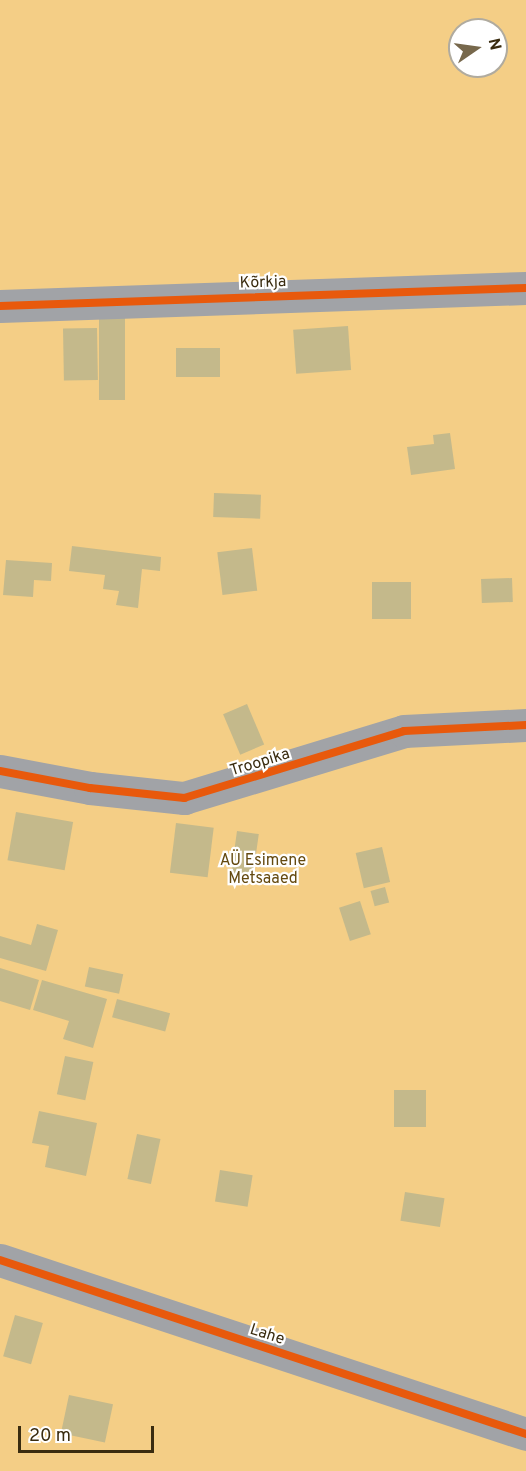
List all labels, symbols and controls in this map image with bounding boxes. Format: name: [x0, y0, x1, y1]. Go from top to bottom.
north arrow: [448, 18, 508, 78]
text: N: [483, 37, 505, 52]
street label: Kõrkja: [239, 273, 287, 293]
street label: Troopika: [228, 745, 292, 781]
park label: AÜ Esimene Metsaaed: [220, 851, 306, 889]
street label: Lahe: [247, 1320, 287, 1350]
scale bar: [21, 1414, 158, 1452]
text: 20 m: [29, 1425, 71, 1448]

